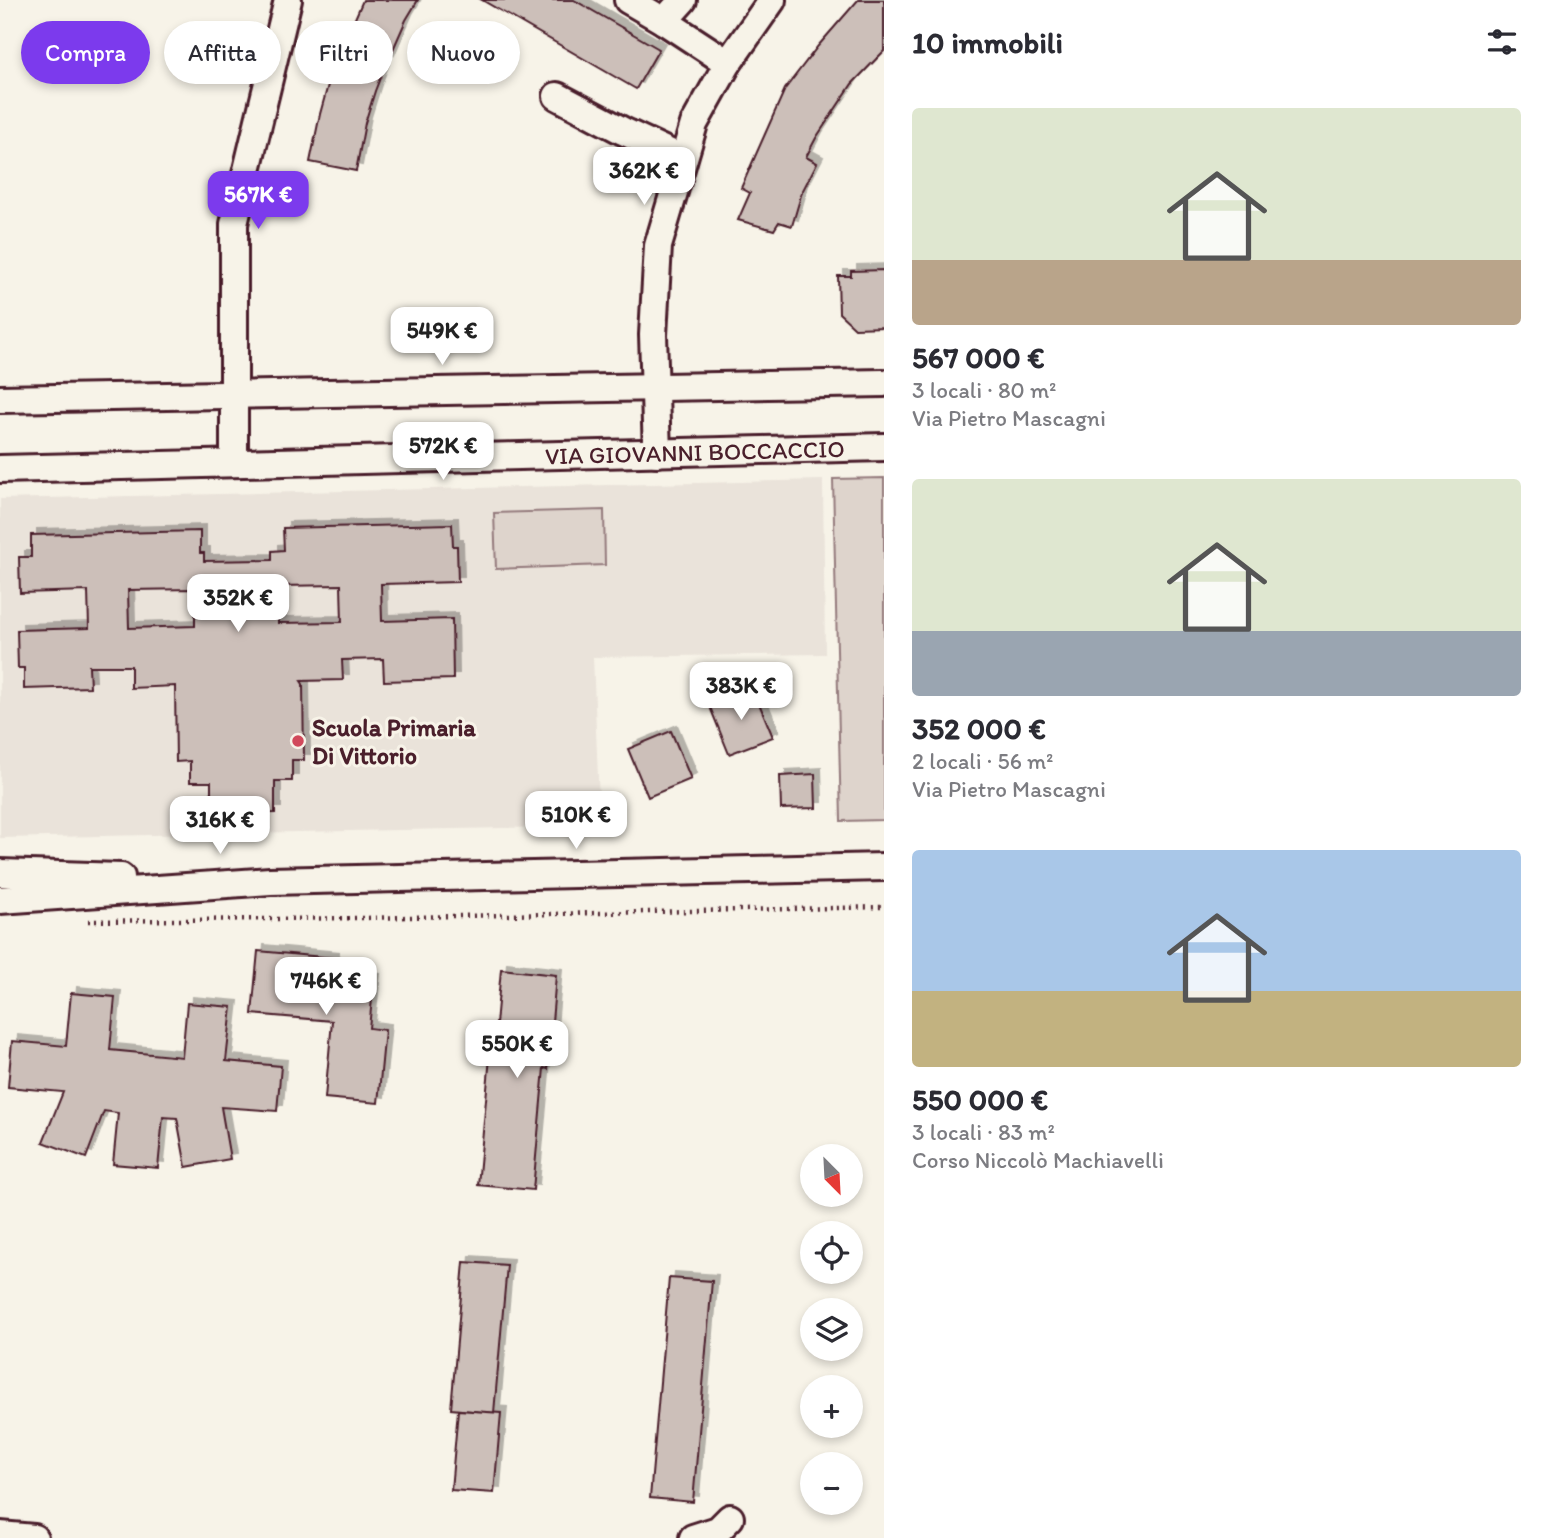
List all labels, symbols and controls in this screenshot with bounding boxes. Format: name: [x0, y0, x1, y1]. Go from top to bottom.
chip: Compra: [21, 21, 150, 84]
chip: Affitta: [164, 21, 281, 84]
chip: Filtri: [295, 21, 393, 84]
chip: Nuovo: [407, 21, 520, 84]
icon: filters: [1483, 23, 1521, 61]
text: 10 immobili: [912, 24, 1063, 61]
pin: 362K €: [587, 148, 701, 207]
icon: home: [1154, 153, 1280, 279]
text: 362K €: [609, 156, 679, 184]
pin: 567K €: [201, 172, 315, 231]
text: 567K €: [224, 180, 292, 208]
pin: 549K €: [385, 308, 499, 367]
text: 549K €: [407, 316, 477, 344]
text: 567 000 €: [912, 339, 1045, 376]
text: 3 locali · 80 m²: [912, 376, 1056, 404]
text: Via Pietro Mascagni: [912, 404, 1106, 432]
pin: 572K €: [386, 422, 500, 482]
text: 572K €: [409, 431, 477, 459]
street label: VIA GIOVANNI BOCCACCIO: [545, 433, 845, 470]
icon: home: [1154, 524, 1280, 650]
pin: 352K €: [181, 574, 295, 634]
text: 352K €: [203, 583, 273, 611]
pin: 383K €: [684, 662, 798, 722]
text: 383K €: [706, 671, 776, 699]
text: 352 000 €: [912, 710, 1046, 747]
place label: Scuola Primaria Di Vittorio: [312, 713, 476, 770]
marker: Scuola Primaria Di Vittorio: [290, 733, 306, 749]
text: 2 locali · 56 m²: [912, 747, 1054, 775]
text: Via Pietro Mascagni: [912, 775, 1106, 803]
pin: 510K €: [519, 792, 633, 851]
pin: 316K €: [163, 796, 277, 856]
text: 510K €: [541, 800, 611, 828]
text: 316K €: [186, 805, 254, 833]
icon: home: [1154, 895, 1280, 1021]
pin: 746K €: [269, 958, 383, 1017]
text: 746K €: [291, 966, 361, 994]
pin: 550K €: [460, 1020, 574, 1080]
text: 550K €: [481, 1029, 553, 1057]
text: 550 000 €: [912, 1081, 1048, 1118]
text: 3 locali · 83 m²: [912, 1118, 1055, 1146]
north arrow: [800, 1144, 863, 1208]
map controls: [800, 1144, 863, 1515]
text: Corso Niccolò Machiavelli: [912, 1146, 1164, 1174]
button: locate: [800, 1221, 863, 1284]
button: layers: [800, 1298, 863, 1361]
button: +: [800, 1375, 863, 1438]
button: −: [800, 1452, 863, 1515]

